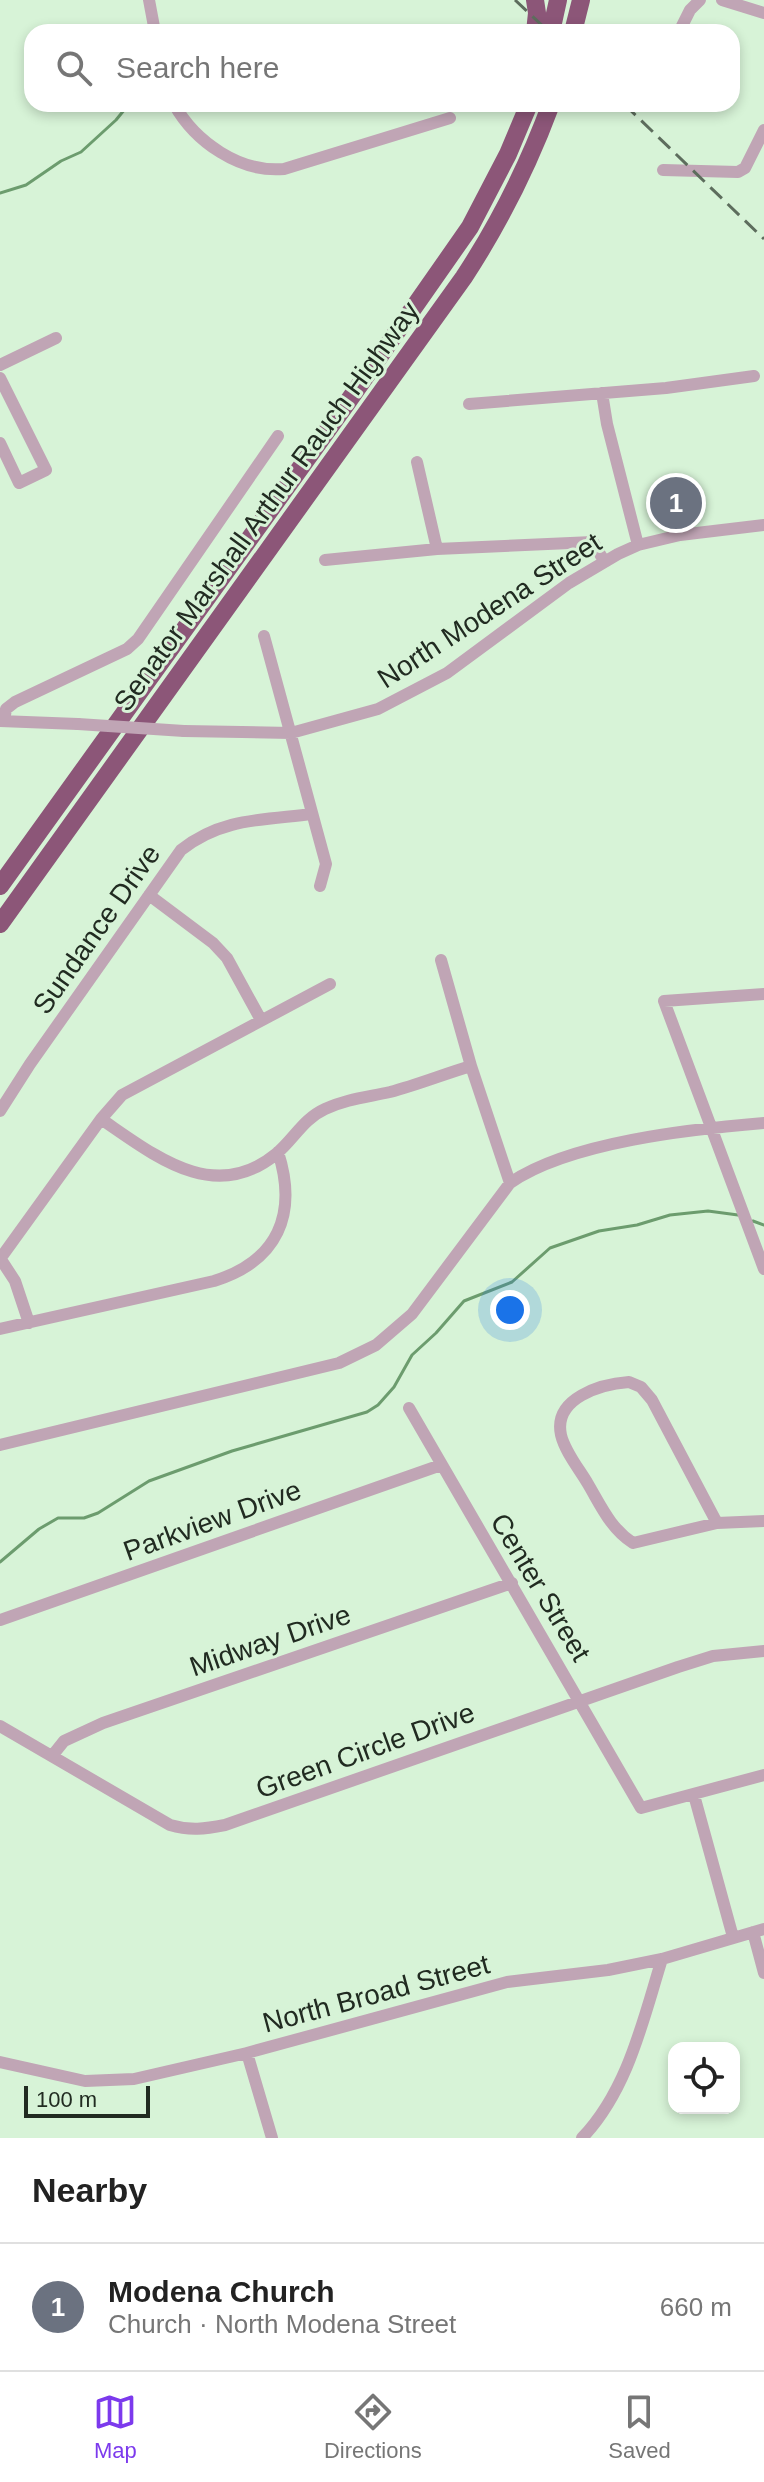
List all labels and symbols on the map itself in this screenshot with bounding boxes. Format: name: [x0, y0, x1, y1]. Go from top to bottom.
street label: Senator Marshall Arthur Rauch Highway: [108, 296, 425, 717]
pin: 1: [650, 473, 702, 533]
street label: North Modena Street: [372, 527, 607, 694]
street label: Sundance Drive: [27, 839, 166, 1020]
your location: [490, 1290, 530, 1330]
street label: Parkview Drive: [119, 1474, 305, 1567]
street label: Center Street: [484, 1508, 597, 1667]
street label: Midway Drive: [186, 1598, 355, 1682]
street label: Green Circle Drive: [252, 1697, 479, 1804]
street label: North Broad Street: [259, 1948, 493, 2039]
scale bar: [24, 2082, 150, 2118]

